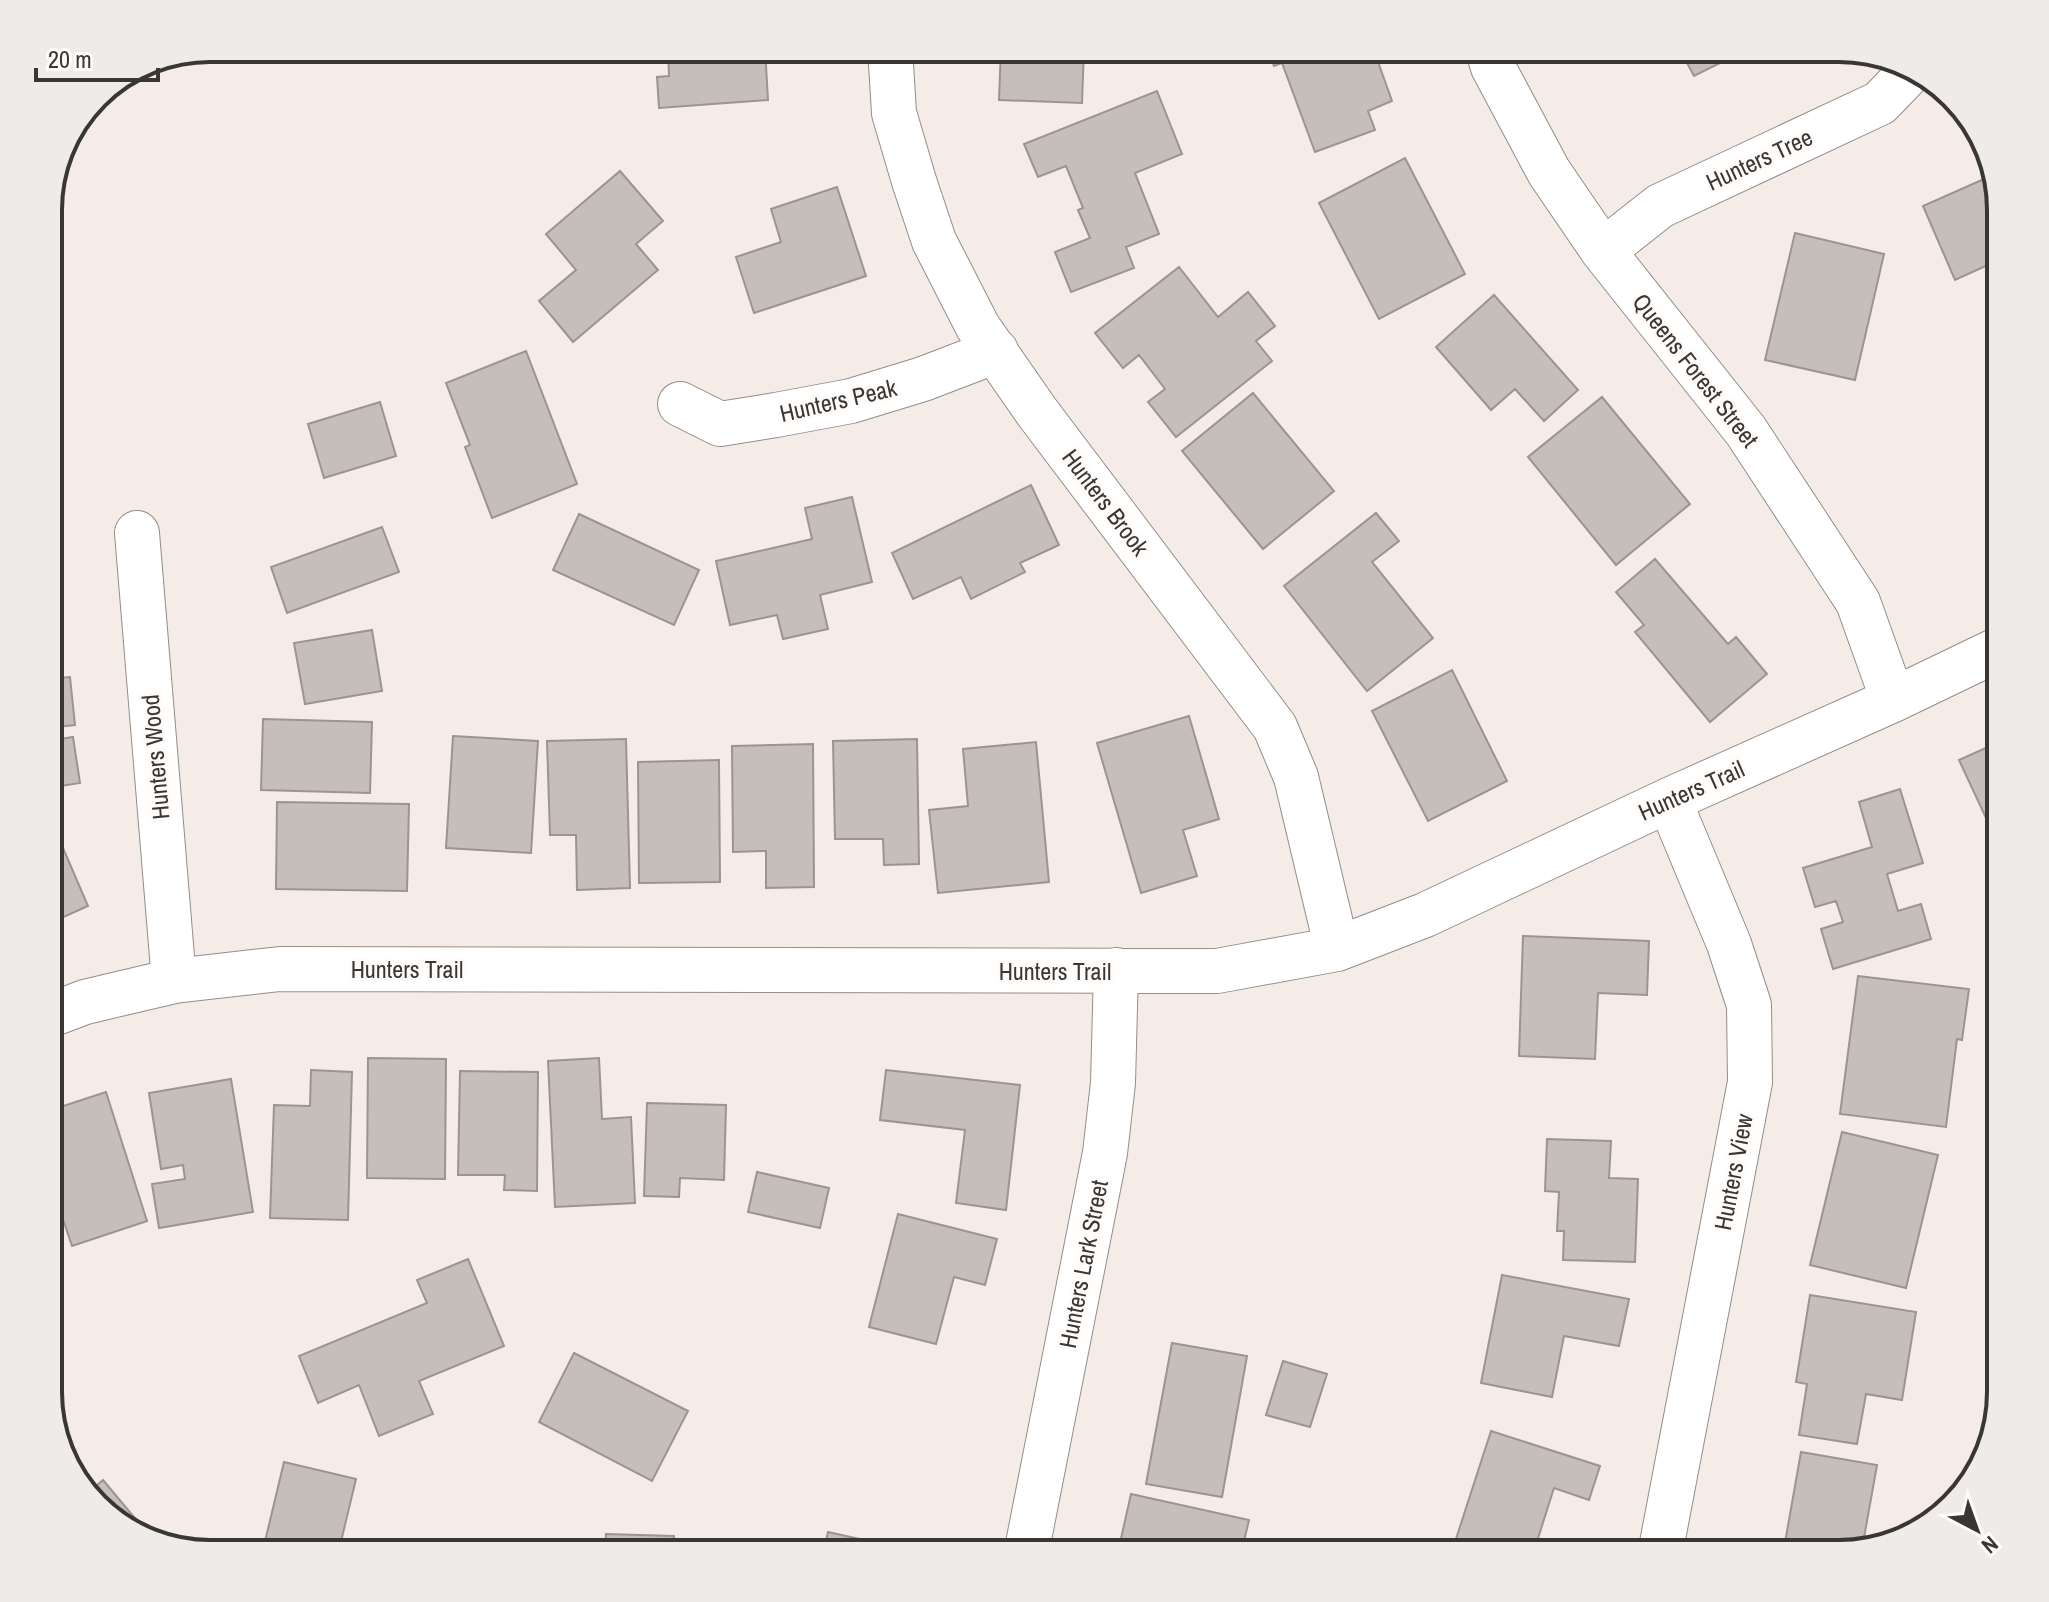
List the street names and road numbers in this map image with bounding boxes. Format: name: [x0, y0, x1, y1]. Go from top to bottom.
street label: Hunters Tree: [1701, 120, 1817, 198]
street label: Queens Forest Street: [1626, 286, 1767, 454]
street label: Hunters Peak: [776, 371, 900, 429]
street label: Hunters Brook: [1055, 442, 1157, 562]
street label: Hunters Wood: [134, 693, 176, 821]
street label: Hunters Trail: [1633, 752, 1749, 828]
street label: Hunters Trail: [351, 953, 463, 985]
street label: Hunters Trail: [999, 955, 1111, 987]
street label: Hunters View: [1706, 1110, 1760, 1233]
street label: Hunters Lark Street: [1051, 1177, 1115, 1351]

